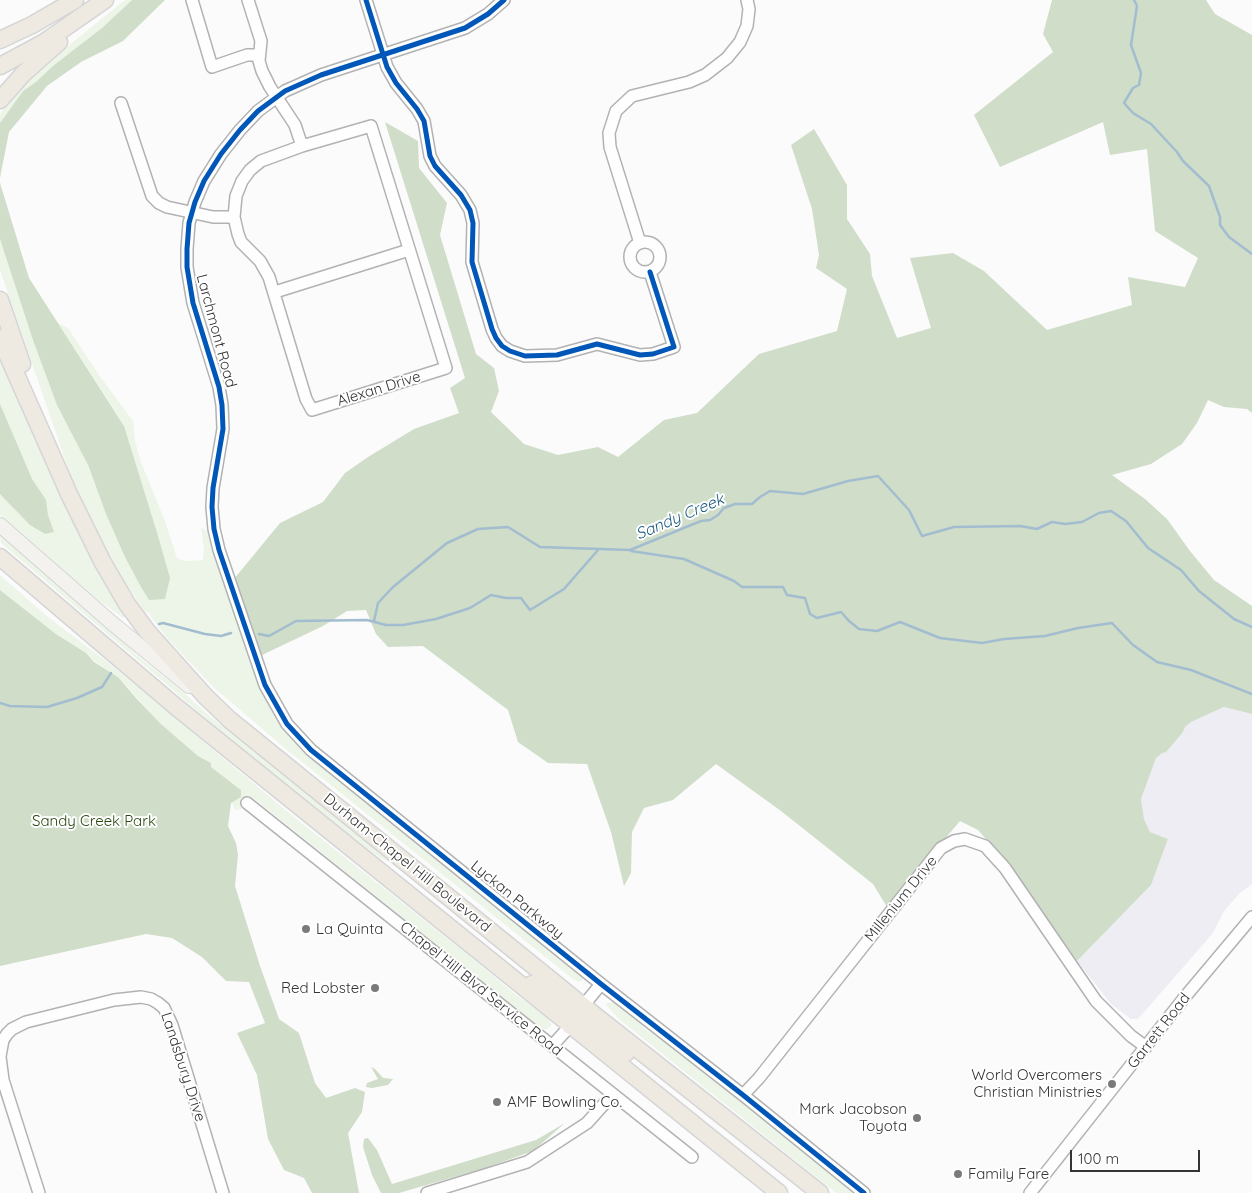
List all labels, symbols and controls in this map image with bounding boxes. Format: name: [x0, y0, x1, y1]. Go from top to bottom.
street label: Larchmont Road: [192, 272, 240, 390]
street label: Alexan Drive: [335, 368, 423, 410]
water label: Sandy Creek: [633, 490, 727, 544]
street label: Durham-Chapel Hill Boulevard: [320, 790, 494, 936]
park label: Sandy Creek Park: [32, 812, 156, 830]
street label: Millenium Drive: [861, 852, 941, 946]
street label: Lyckan Parkway: [467, 857, 567, 943]
street label: Chapel Hill Blvd Service Road: [396, 918, 566, 1060]
place label: La Quinta: [316, 920, 383, 938]
marker: La Quinta: [300, 923, 312, 935]
place label: Red Lobster: [281, 979, 365, 997]
marker: Red Lobster: [369, 982, 381, 994]
street label: Garrett Road: [1124, 990, 1194, 1072]
street label: Landsbury Drive: [157, 1010, 209, 1124]
place label: World Overcomers Christian Ministries: [971, 1066, 1102, 1101]
marker: World Overcomers Christian Ministries: [1106, 1078, 1118, 1090]
place label: AMF Bowling Co.: [507, 1093, 622, 1111]
marker: AMF Bowling Co.: [491, 1096, 503, 1108]
place label: Mark Jacobson Toyota: [799, 1100, 907, 1135]
marker: Mark Jacobson Toyota: [911, 1112, 923, 1124]
scale bar: [1072, 1140, 1202, 1172]
text: 100 m: [1078, 1149, 1119, 1168]
place label: Family Fare: [968, 1165, 1049, 1183]
marker: Family Fare: [952, 1168, 964, 1180]

